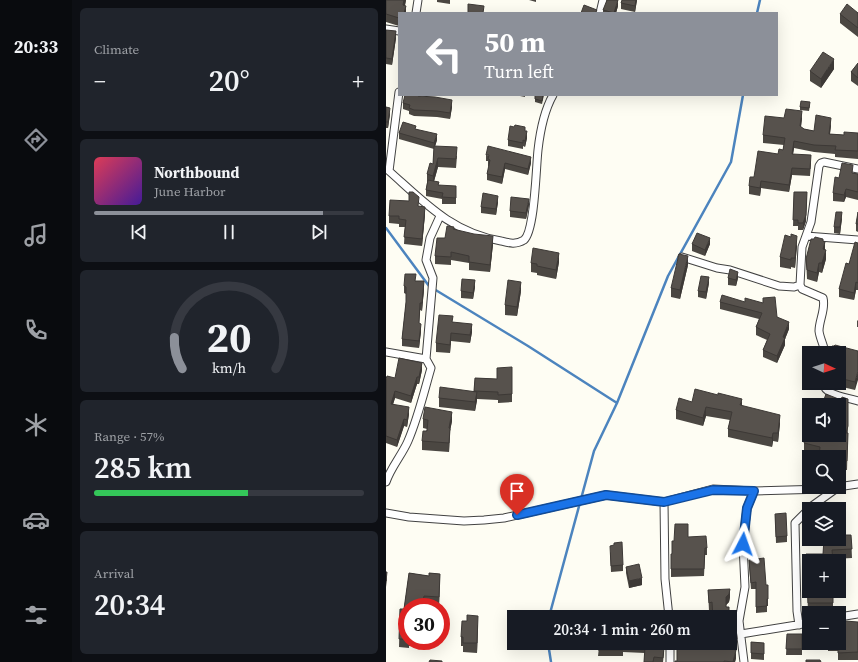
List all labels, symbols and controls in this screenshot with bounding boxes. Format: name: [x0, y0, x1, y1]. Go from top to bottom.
text: 50 m: [484, 23, 546, 61]
icon: left: [418, 28, 470, 80]
text: 20:33: [14, 34, 58, 59]
text: Climate: [94, 41, 139, 58]
text: Turn left: [484, 59, 554, 84]
text: 20°: [208, 60, 250, 101]
text: −: [94, 66, 106, 96]
text: +: [352, 66, 364, 96]
icon: directions: [22, 126, 50, 154]
text: Northbound: [154, 162, 239, 183]
text: June Harbor: [154, 183, 226, 200]
icon: music: [22, 221, 50, 249]
icon: previous: [128, 221, 150, 243]
icon: pause: [218, 221, 240, 243]
icon: next: [308, 221, 330, 243]
text: 20: [206, 309, 252, 366]
icon: phone: [22, 316, 50, 344]
north arrow: [802, 346, 846, 390]
map controls: [802, 346, 846, 650]
text: km/h: [212, 358, 246, 378]
button: sound: [802, 398, 846, 442]
icon: climate: [22, 411, 50, 439]
text: Range · 57%: [94, 428, 165, 445]
text: 285 km: [94, 447, 192, 488]
button: search: [802, 450, 846, 494]
pin: [500, 474, 534, 515]
icon: arrive: [506, 480, 528, 502]
button: layers: [802, 502, 846, 546]
icon: car: [22, 506, 50, 534]
position arrow: [722, 523, 764, 565]
button: +: [802, 554, 846, 598]
text: Arrival: [94, 565, 134, 582]
text: 20:34: [94, 584, 165, 625]
speed limit sign: 30: [398, 598, 450, 650]
icon: filters: [22, 601, 50, 629]
button: −: [802, 606, 846, 650]
text: 20:34 · 1 min · 260 m: [554, 619, 690, 640]

